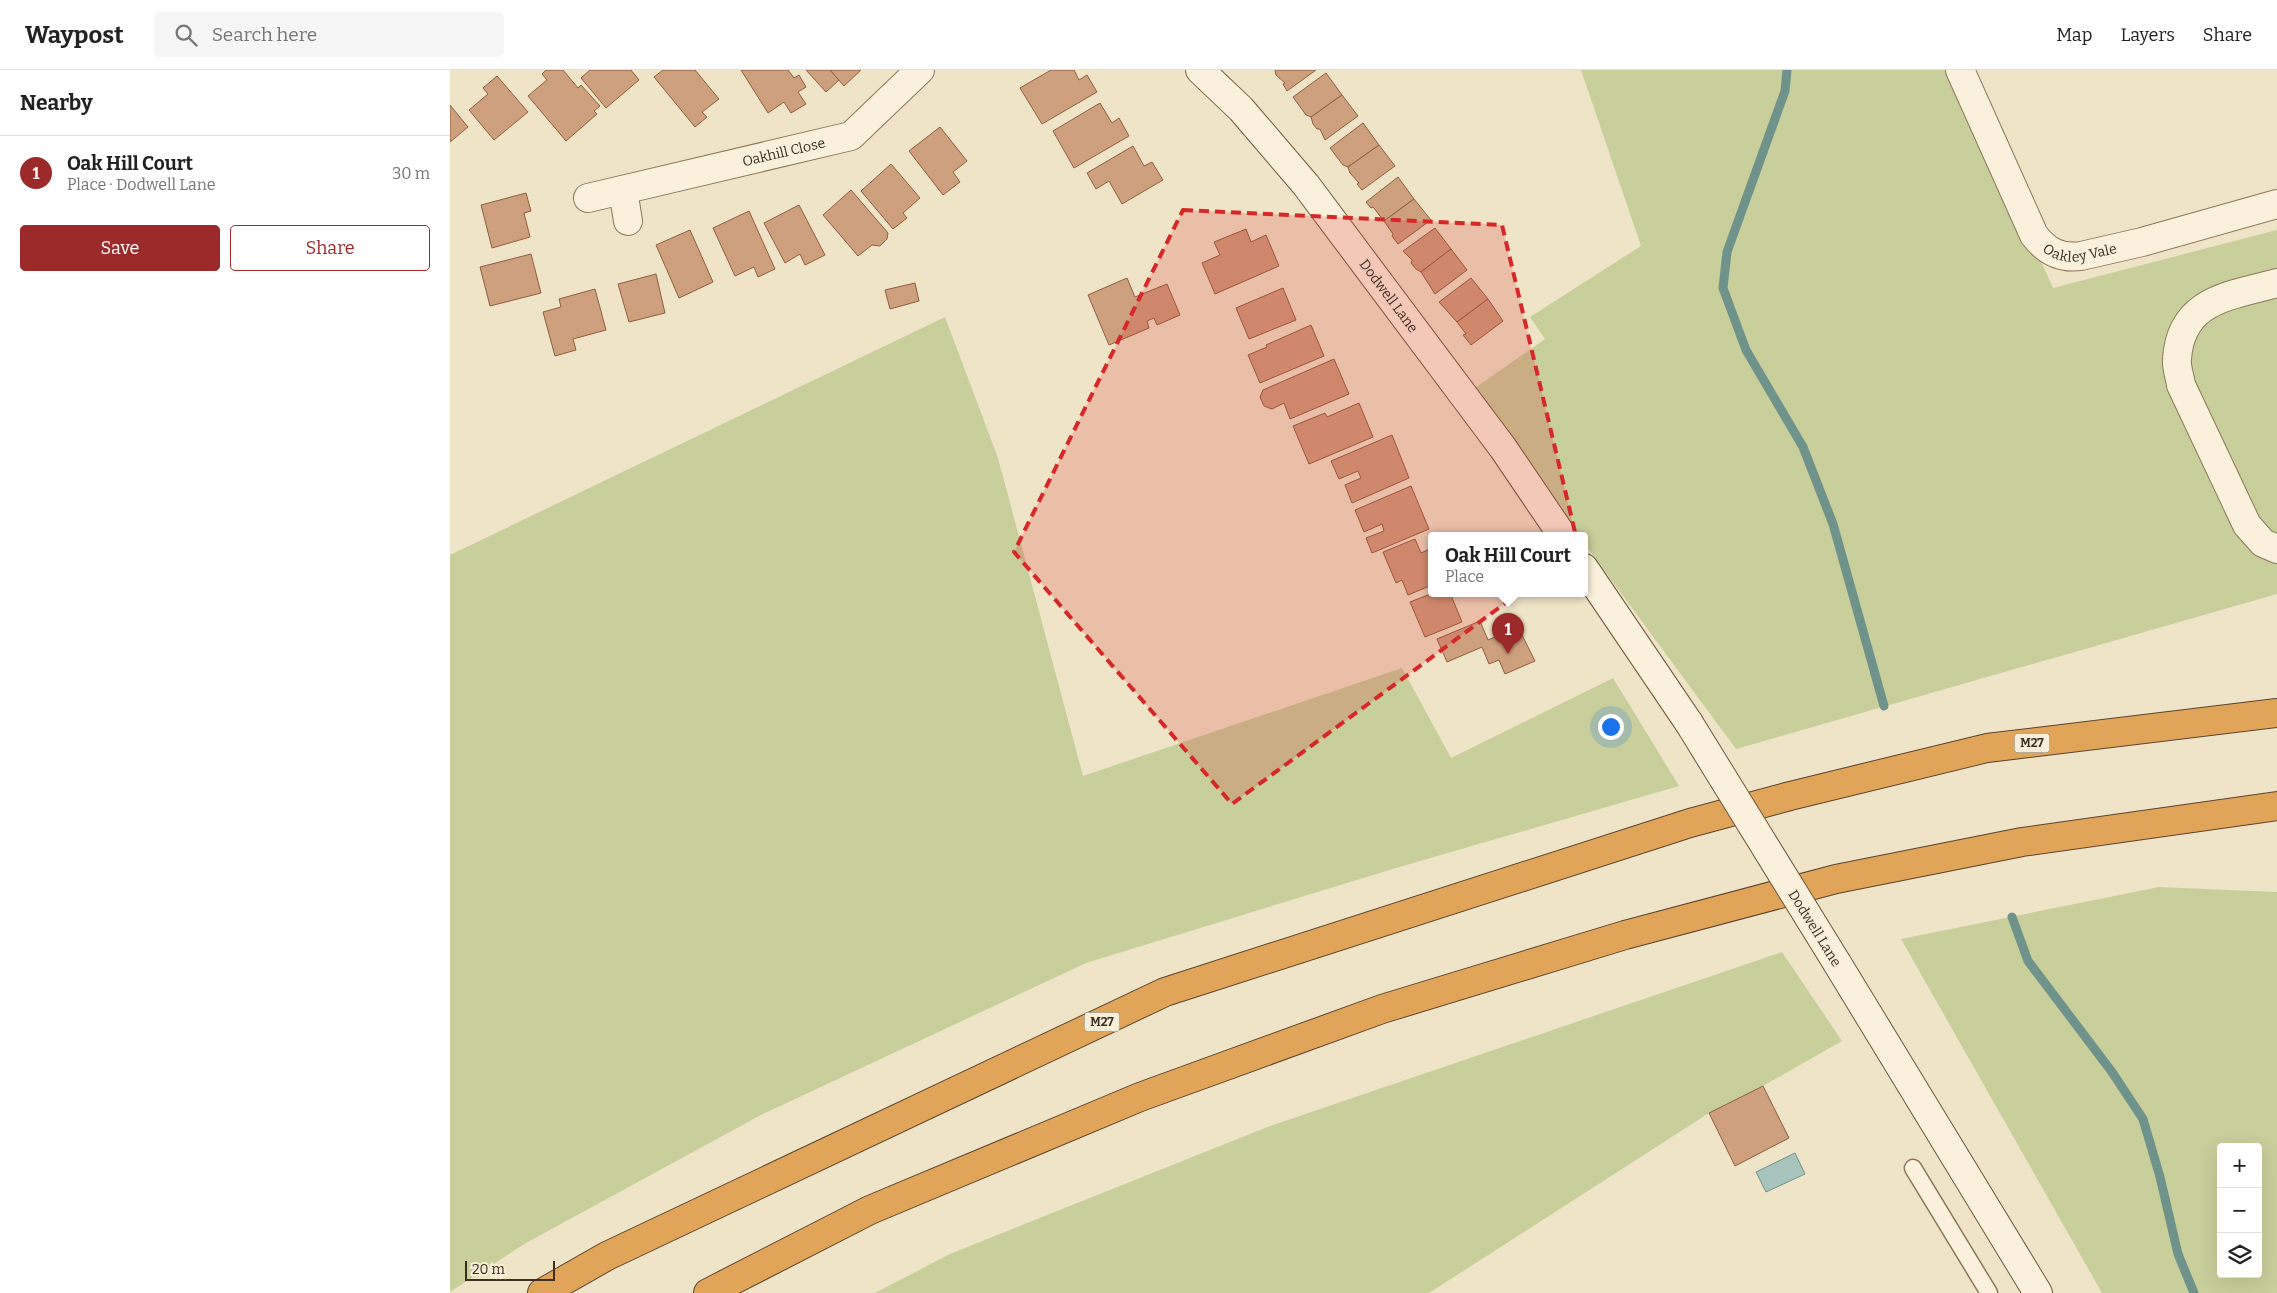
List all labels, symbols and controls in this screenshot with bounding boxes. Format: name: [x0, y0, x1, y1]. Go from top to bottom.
search box: [154, 12, 504, 57]
text: Waypost: [25, 21, 124, 49]
icon: search: [172, 21, 200, 49]
text: Search here: [212, 23, 317, 46]
text: Map: [2056, 24, 2092, 46]
text: Layers: [2120, 24, 2175, 46]
text: Share: [2203, 24, 2252, 46]
text: Nearby: [20, 90, 93, 116]
street label: Oakhill Close: [741, 134, 827, 170]
text: Oak Hill Court: [67, 152, 193, 175]
text: 1: [33, 164, 39, 183]
text: 30 m: [392, 164, 430, 183]
text: Place · Dodwell Lane: [67, 175, 216, 194]
button: Save: [20, 225, 220, 271]
button: Share: [230, 225, 430, 271]
street label: Oakley Vale: [2039, 240, 2118, 266]
street label: Dodwell Lane: [1356, 256, 1422, 336]
popup: [1428, 532, 1588, 597]
text: Oak Hill Court: [1445, 544, 1571, 567]
text: Place: [1445, 567, 1484, 586]
pin: 1: [1492, 613, 1524, 654]
your location: [1598, 714, 1624, 740]
road number: M27: [2014, 734, 2050, 752]
street label: Dodwell Lane: [1784, 887, 1845, 970]
road number: M27: [1084, 1012, 1120, 1032]
map controls: [2217, 1143, 2262, 1278]
button: +: [2217, 1143, 2262, 1188]
button: −: [2217, 1188, 2262, 1233]
button: layers: [2217, 1233, 2262, 1278]
scale bar: [465, 1258, 555, 1281]
text: 20 m: [472, 1261, 505, 1278]

